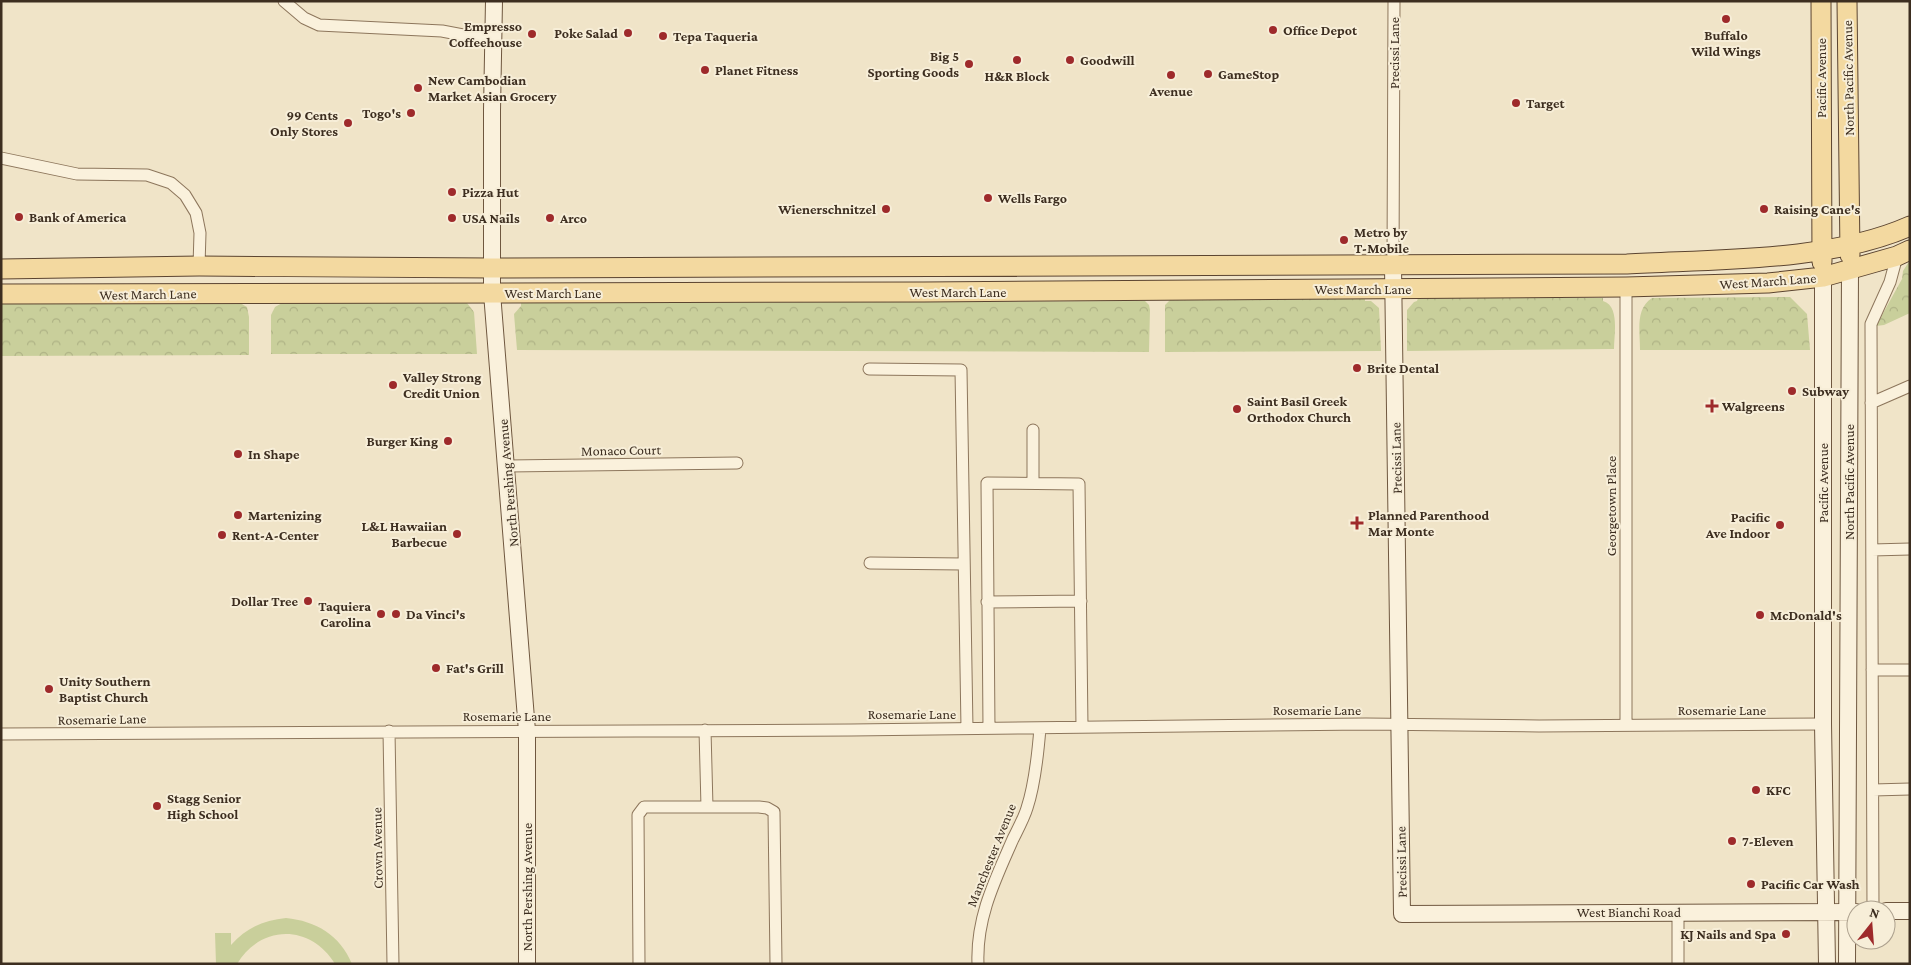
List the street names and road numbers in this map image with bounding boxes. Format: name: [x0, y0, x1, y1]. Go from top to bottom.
street label: Precissi Lane: [1386, 17, 1402, 89]
street label: North Pacific Avenue: [1839, 20, 1857, 136]
street label: Pacific Avenue: [1813, 38, 1829, 118]
street label: West March Lane: [1719, 270, 1817, 292]
street label: West March Lane: [1315, 281, 1411, 297]
street label: West March Lane: [910, 284, 1006, 300]
street label: West March Lane: [99, 285, 197, 303]
street label: West March Lane: [505, 285, 601, 301]
street label: North Pershing Avenue: [494, 418, 522, 548]
street label: Precissi Lane: [1387, 422, 1405, 494]
street label: North Pacific Avenue: [1841, 424, 1857, 540]
street label: Monaco Court: [581, 441, 662, 459]
street label: Pacific Avenue: [1815, 443, 1831, 523]
street label: Georgetown Place: [1603, 456, 1619, 556]
street label: Rosemarie Lane: [1273, 702, 1361, 718]
street label: Rosemarie Lane: [1678, 702, 1766, 718]
street label: Rosemarie Lane: [868, 706, 956, 722]
street label: Rosemarie Lane: [463, 708, 551, 724]
street label: Rosemarie Lane: [58, 710, 146, 728]
street label: Manchester Avenue: [963, 801, 1019, 909]
street label: Crown Avenue: [368, 807, 386, 889]
street label: North Pershing Avenue: [519, 823, 535, 951]
street label: Precissi Lane: [1392, 826, 1410, 898]
street label: West Bianchi Road: [1577, 904, 1682, 920]

